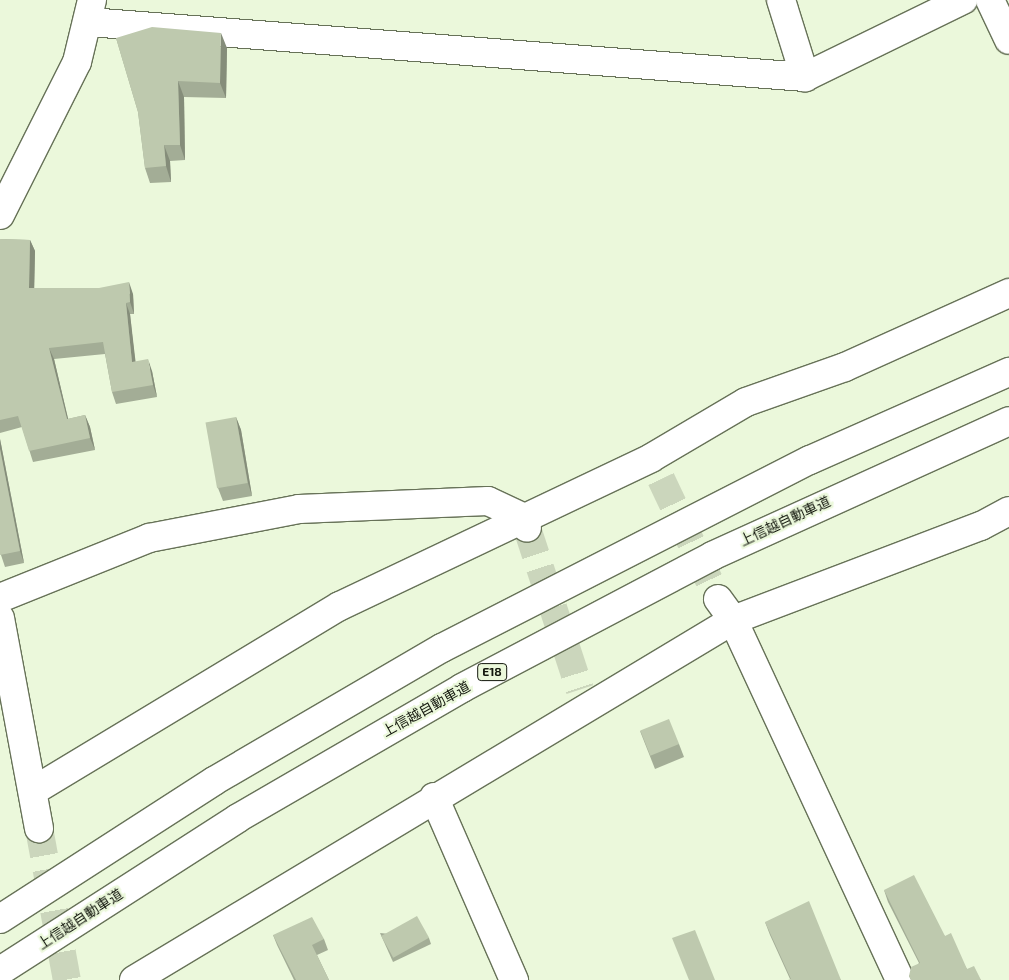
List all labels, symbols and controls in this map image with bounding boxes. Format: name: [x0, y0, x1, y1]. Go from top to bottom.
street label: 上信越自動車道: [737, 493, 833, 549]
road number: E18: [477, 662, 507, 682]
street label: 上信越自動車道: [379, 678, 473, 740]
street label: 上信越自動車道: [34, 885, 126, 953]

